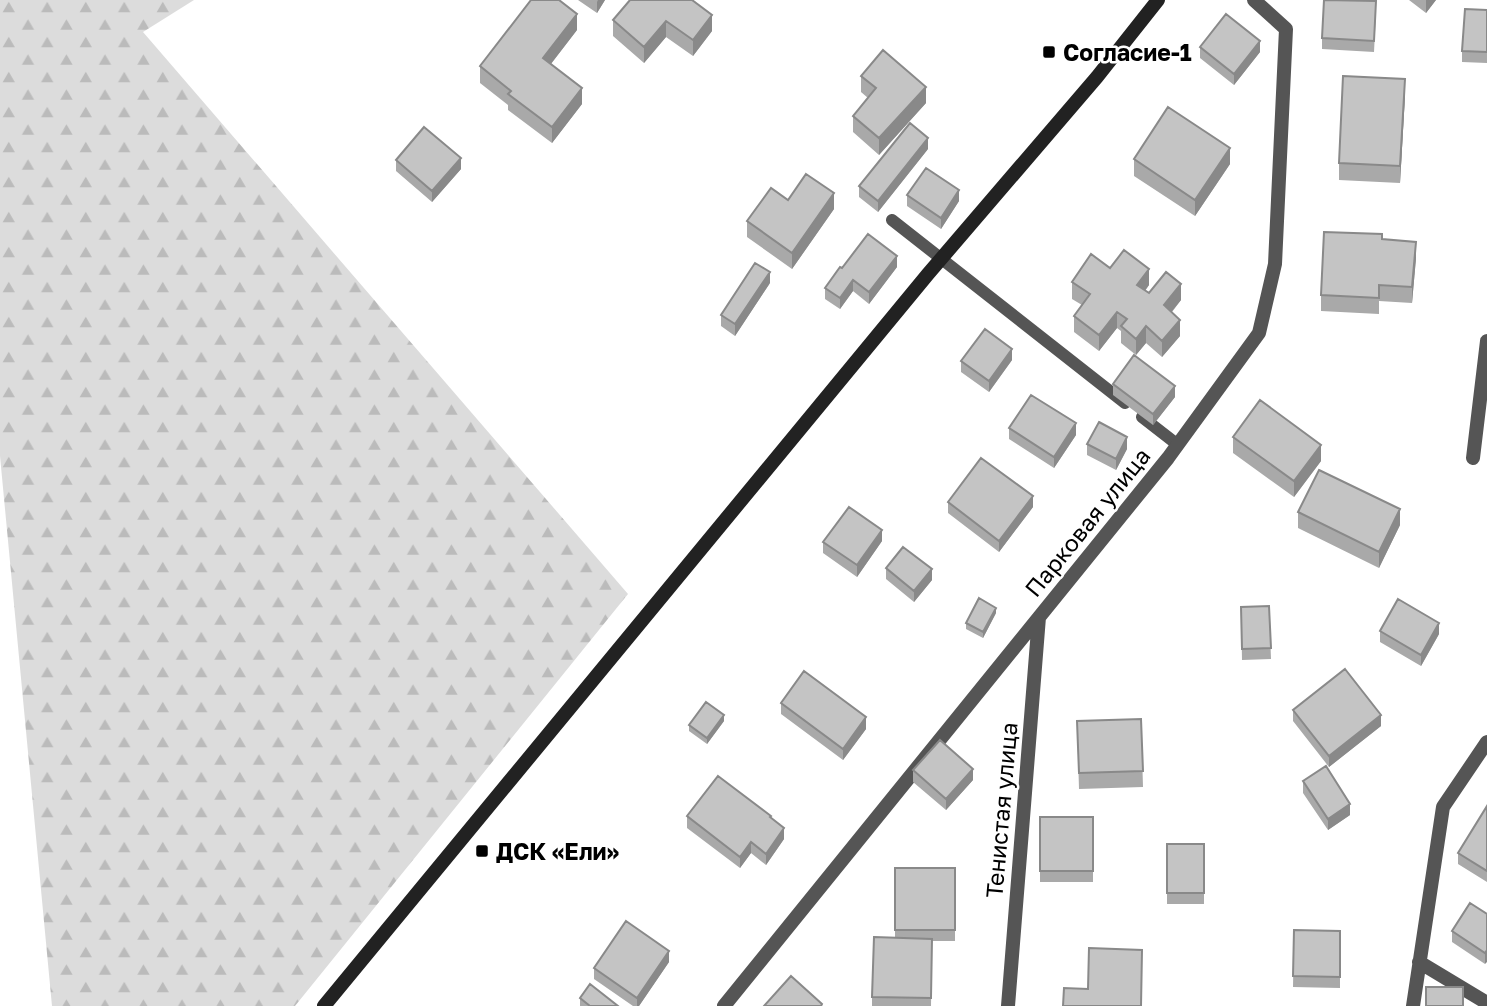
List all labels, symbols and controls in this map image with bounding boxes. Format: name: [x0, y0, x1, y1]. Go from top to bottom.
place label: Согласие-1: [1063, 38, 1192, 66]
marker: Согласие-1: [1041, 44, 1057, 60]
street label: Парковая улица: [1018, 442, 1156, 602]
street label: Тенистая улица: [979, 721, 1023, 899]
place label: ДСК «Ели»: [496, 837, 619, 865]
marker: ДСК «Ели»: [474, 843, 490, 859]

